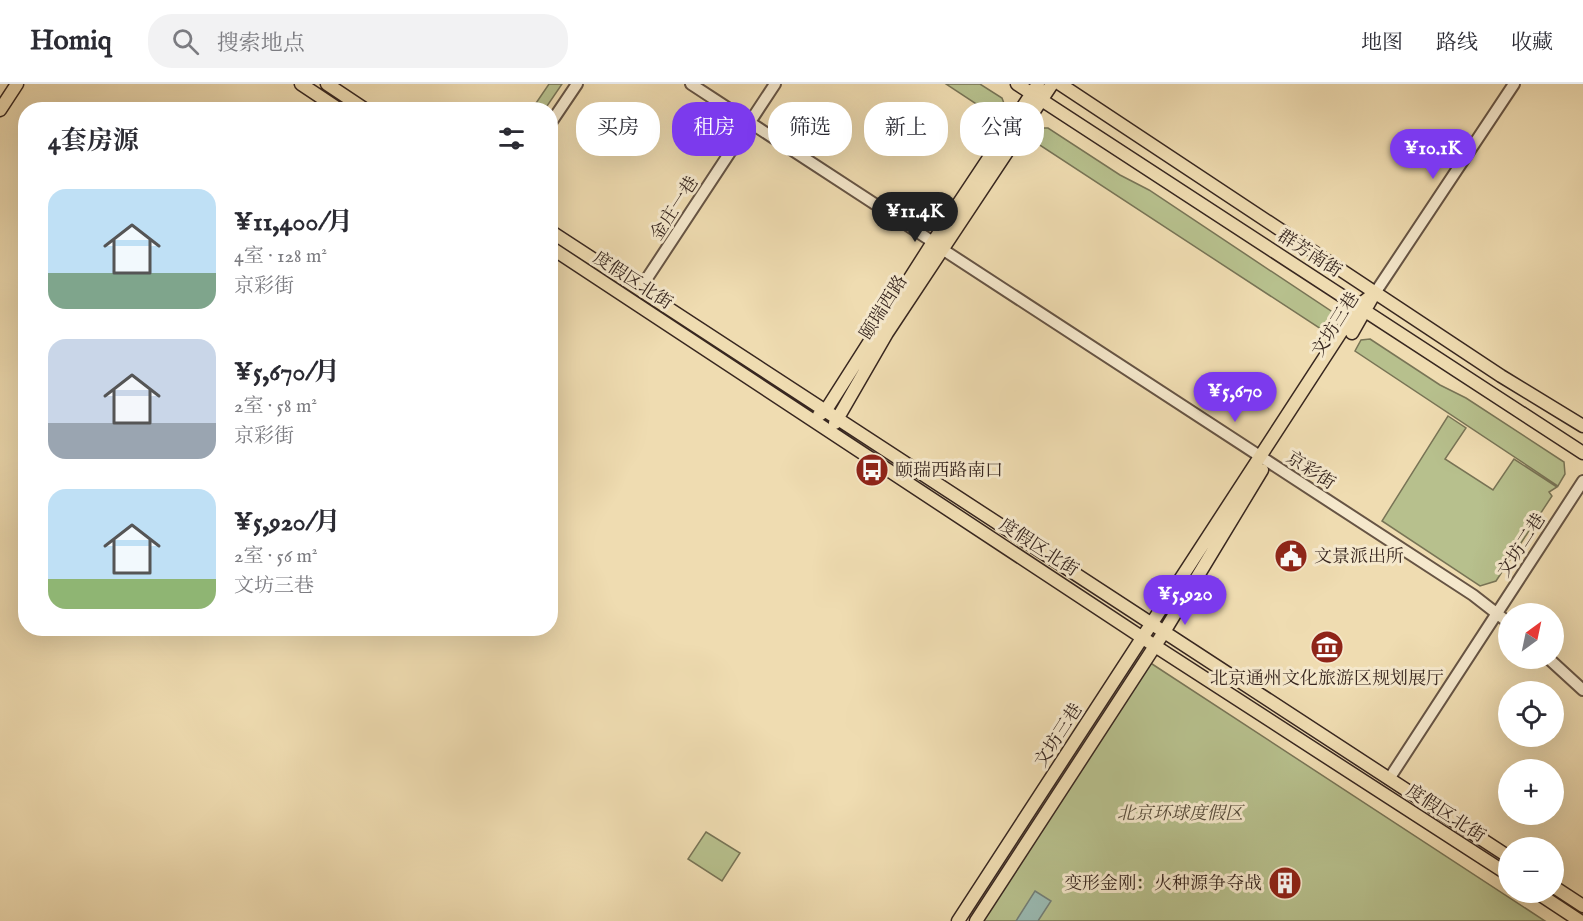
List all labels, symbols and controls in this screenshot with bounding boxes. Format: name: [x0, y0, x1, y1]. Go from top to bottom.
search box: [148, 14, 568, 68]
text: Homiq: [30, 24, 112, 59]
icon: search: [169, 25, 202, 58]
text: 搜索地点: [217, 30, 305, 58]
text: 地图: [1361, 30, 1403, 57]
text: 路线: [1436, 30, 1478, 57]
text: 收藏: [1511, 30, 1553, 57]
chip: 买房: [576, 102, 660, 156]
chip: 租房: [672, 102, 756, 156]
chip: 筛选: [768, 102, 852, 156]
chip: 新上: [864, 102, 948, 156]
chip: 公寓: [960, 102, 1044, 156]
icon: filters: [495, 122, 528, 155]
text: 4套房源: [48, 125, 139, 158]
pin: ¥10.1K: [1384, 129, 1482, 180]
text: ¥10.1K: [1404, 136, 1462, 161]
street label: 金庄一巷: [646, 172, 705, 245]
pin: ¥11.4K: [866, 192, 964, 243]
text: ¥11.4K: [886, 199, 944, 224]
text: ¥11,400/月: [234, 206, 353, 239]
icon: home: [96, 213, 168, 285]
street label: 群芳南街: [1273, 225, 1346, 284]
text: 4室 · 128 m²: [234, 244, 327, 269]
street label: 度假区北街: [588, 247, 676, 315]
street label: 颐瑞西路: [855, 271, 913, 344]
text: 京彩街: [234, 274, 294, 299]
street label: 文坊三巷: [1307, 288, 1365, 361]
text: ¥5,670/月: [234, 356, 340, 389]
icon: home: [96, 363, 168, 435]
pin: ¥5,670: [1186, 372, 1284, 423]
text: ¥5,670: [1208, 379, 1262, 404]
text: 2室 · 58 m²: [234, 394, 317, 419]
text: 京彩街: [234, 424, 294, 449]
street label: 京彩街: [1281, 447, 1339, 496]
bus stop icon: 颐瑞西路南口: [854, 452, 890, 488]
place label: 颐瑞西路南口: [895, 460, 1003, 483]
text: ¥5,920/月: [234, 506, 340, 539]
street label: 文坊二巷: [1493, 509, 1552, 582]
icon: home: [96, 513, 168, 585]
street label: 度假区北街: [994, 514, 1082, 582]
public building icon: 文景派出所: [1273, 538, 1309, 574]
text: 2室 · 56 m²: [234, 544, 318, 569]
place label: 文景派出所: [1314, 546, 1404, 569]
text: 文坊三巷: [234, 574, 314, 599]
pin: ¥5,920: [1136, 575, 1234, 626]
text: ¥5,920: [1157, 582, 1213, 607]
north arrow: [1498, 603, 1564, 669]
map controls: [1498, 603, 1564, 903]
museum icon: 北京通州文化旅游区规划展厅: [1309, 629, 1345, 665]
place label: 北京通州文化旅游区规划展厅: [1210, 668, 1444, 691]
button: locate: [1498, 681, 1564, 747]
street label: 文坊三巷: [1030, 699, 1089, 772]
button: +: [1498, 759, 1564, 825]
street label: 度假区北街: [1401, 780, 1489, 848]
park label: 北京环球度假区: [1117, 803, 1245, 826]
button: −: [1498, 837, 1564, 903]
building icon: 变形金刚：火种源争夺战: [1267, 865, 1303, 901]
place label: 变形金刚：火种源争夺战: [1064, 873, 1262, 896]

